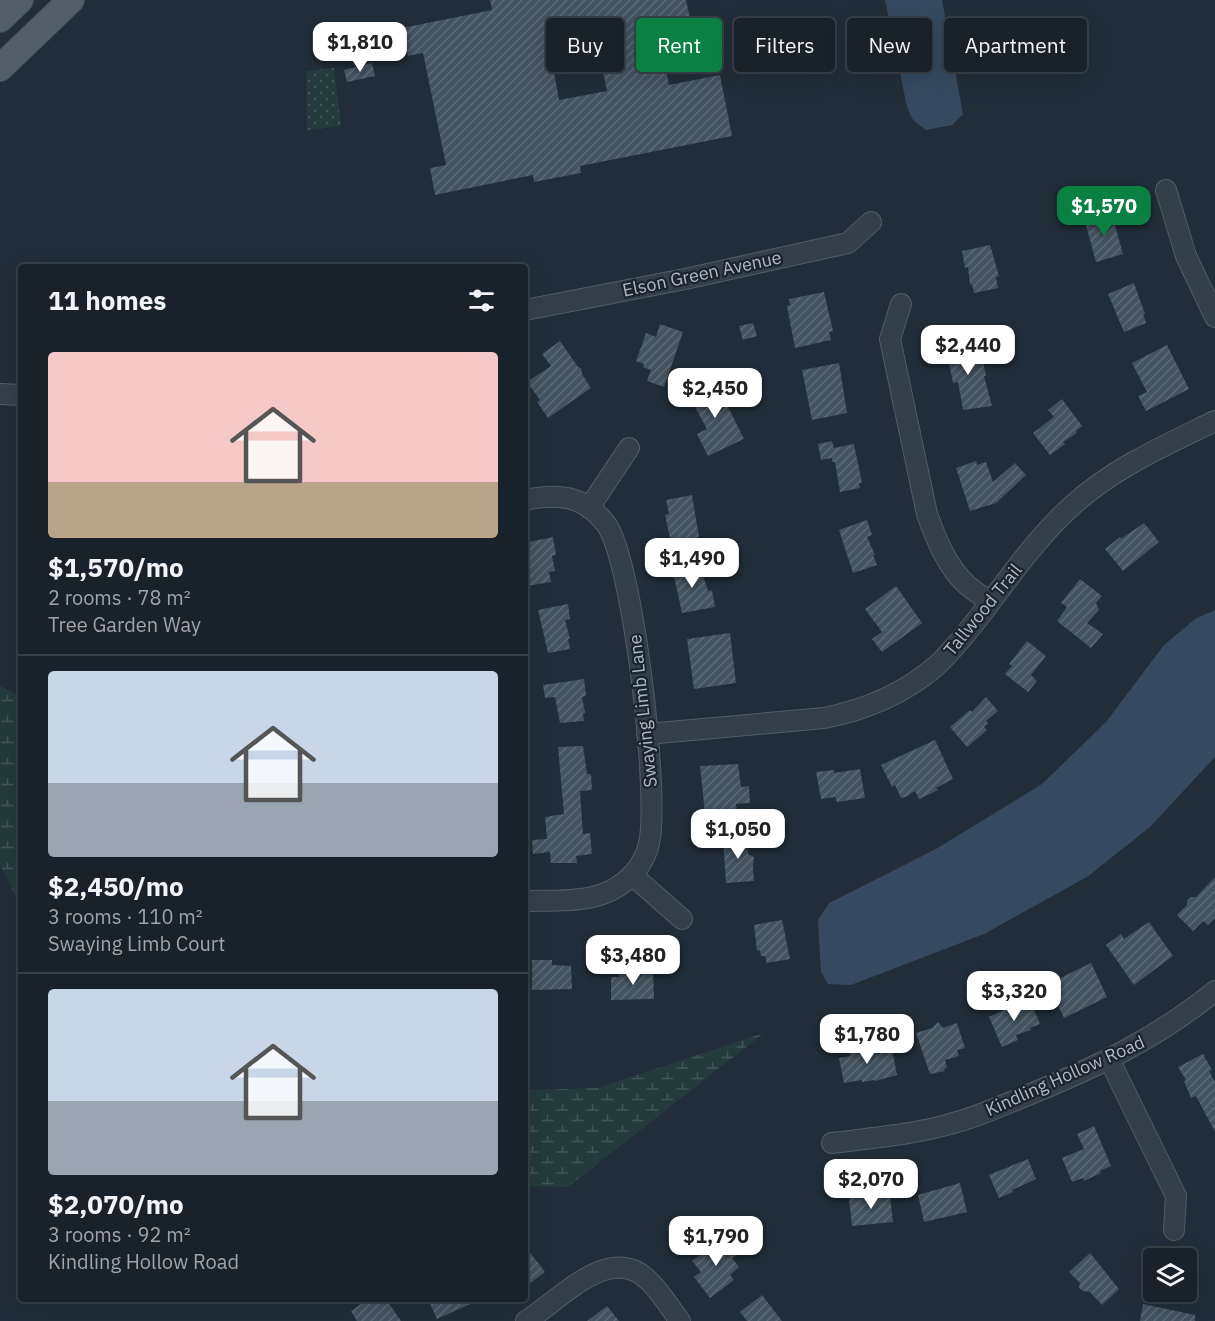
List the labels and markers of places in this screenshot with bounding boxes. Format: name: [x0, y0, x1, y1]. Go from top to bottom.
pin: $1,810: [311, 22, 409, 73]
pin: $1,570: [1055, 186, 1153, 237]
pin: $2,440: [919, 325, 1017, 376]
pin: $2,450: [666, 368, 764, 419]
pin: $1,490: [643, 538, 741, 589]
pin: $1,050: [689, 809, 787, 860]
pin: $3,480: [584, 935, 682, 986]
pin: $3,320: [965, 971, 1063, 1022]
pin: $1,780: [818, 1014, 916, 1065]
pin: $2,070: [822, 1159, 920, 1210]
pin: $1,790: [667, 1216, 765, 1267]

